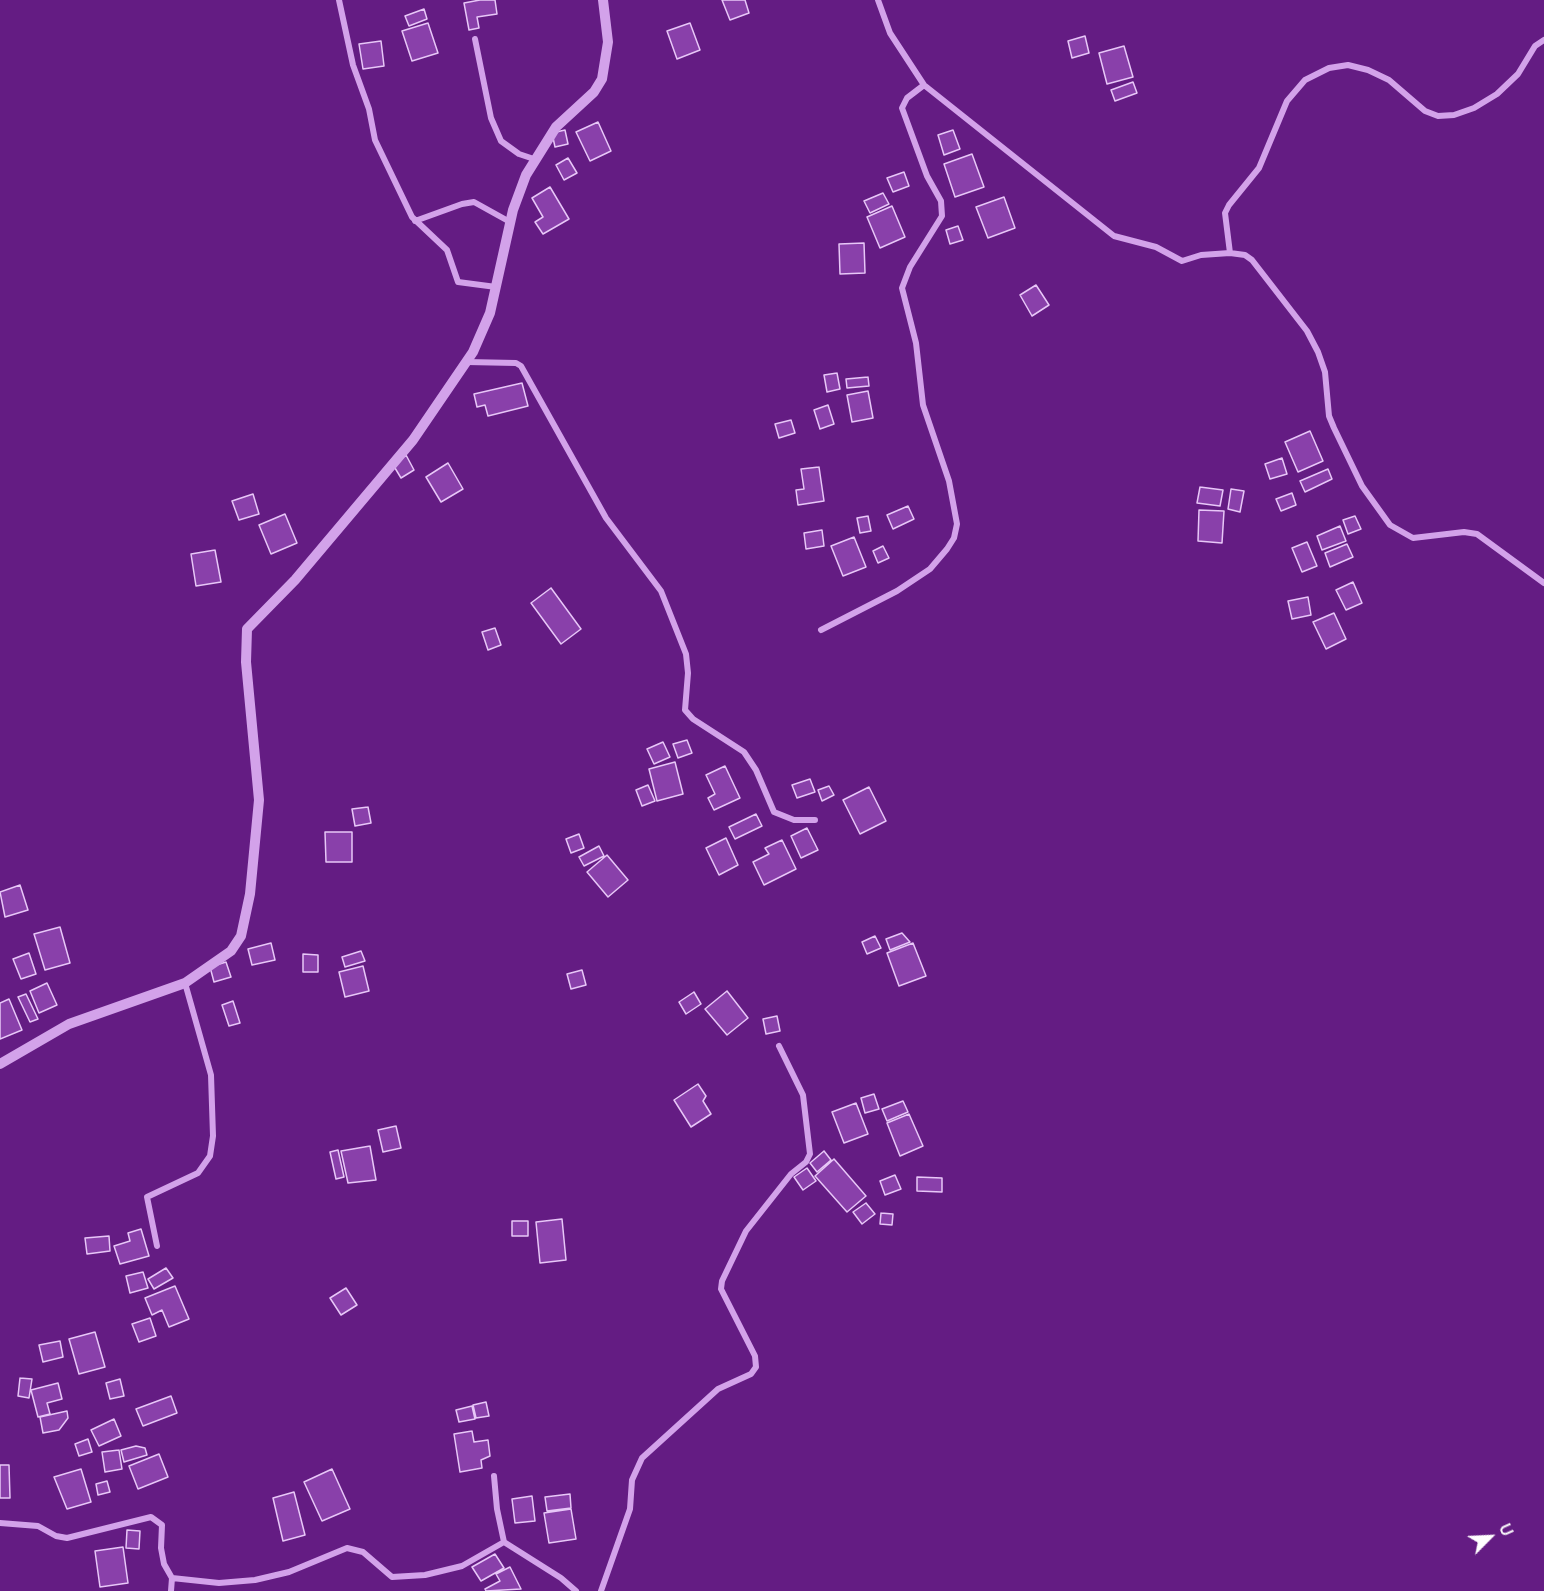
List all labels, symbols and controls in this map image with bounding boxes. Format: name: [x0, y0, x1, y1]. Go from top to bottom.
north arrow: [1460, 1507, 1520, 1567]
text: U: [1494, 1520, 1519, 1539]

